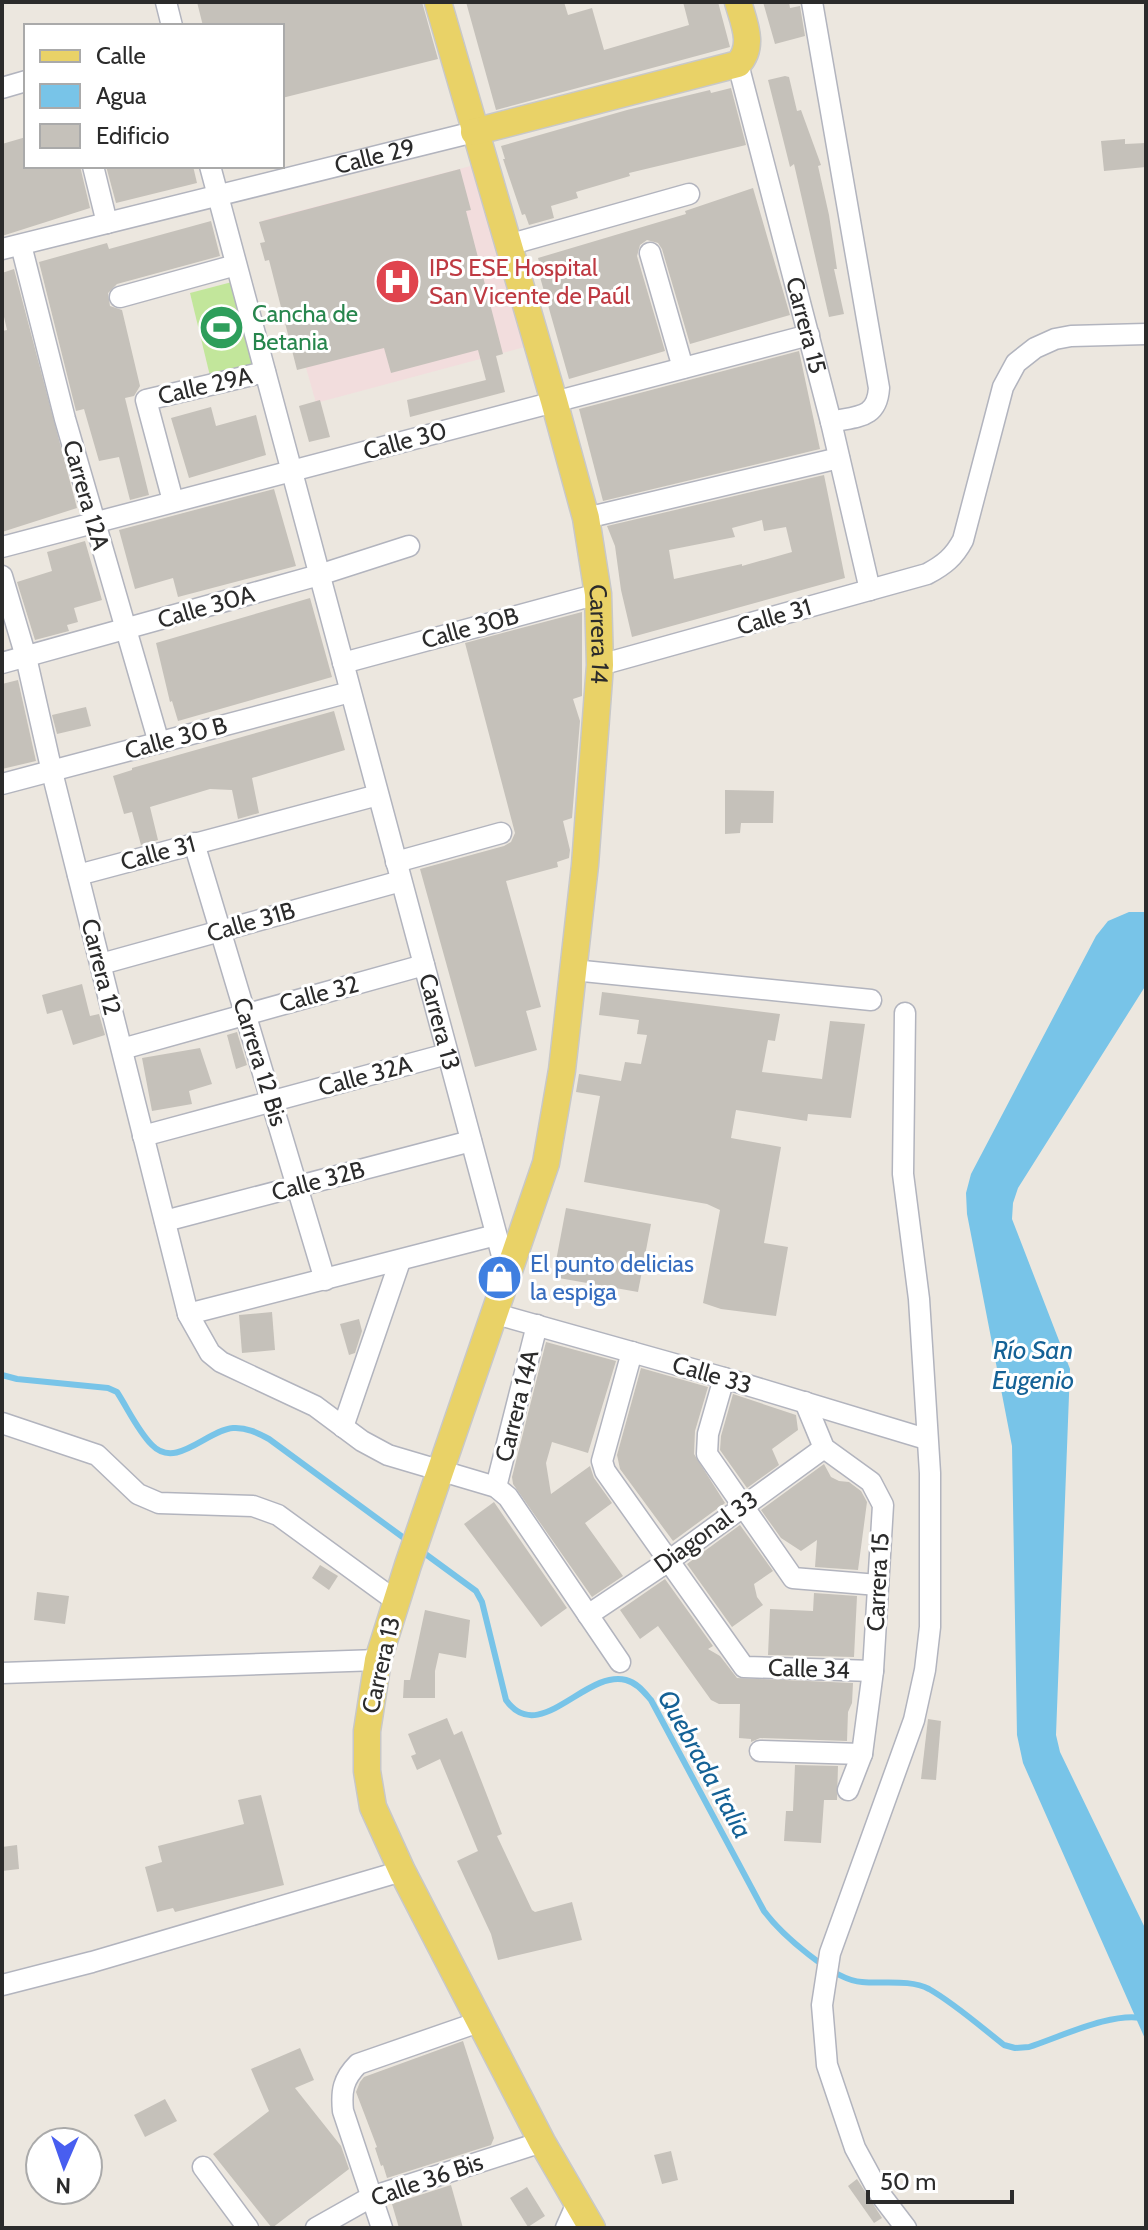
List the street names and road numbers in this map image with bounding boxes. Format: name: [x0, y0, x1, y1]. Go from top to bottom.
street label: Calle 29: [332, 132, 418, 180]
street label: Carrera 15: [780, 274, 833, 377]
street label: Calle 29A: [155, 361, 255, 410]
street label: Calle 30: [360, 416, 450, 466]
street label: Carrera 12A: [57, 437, 116, 553]
street label: Calle 30A: [154, 579, 258, 634]
street label: Carrera 14: [583, 582, 615, 685]
street label: Calle 31: [733, 592, 814, 641]
street label: Calle 30B: [418, 601, 522, 654]
street label: Calle 30 B: [122, 710, 230, 765]
street label: Calle 31: [117, 829, 198, 876]
street label: Calle 31B: [203, 895, 298, 948]
street label: Carrera 12: [76, 916, 127, 1018]
street label: Calle 32: [276, 969, 362, 1018]
street label: Carrera 13: [413, 970, 467, 1073]
street label: Carrera 12 Bis: [227, 994, 294, 1130]
street label: Calle 32A: [315, 1049, 415, 1102]
street label: Calle 32B: [268, 1154, 368, 1207]
street label: Carrera 14A: [489, 1347, 544, 1465]
street label: Calle 33: [669, 1349, 755, 1400]
street label: Diagonal 33: [648, 1484, 763, 1579]
street label: Carrera 15: [860, 1532, 895, 1632]
street label: Carrera 13: [355, 1614, 406, 1716]
street label: Calle 34: [768, 1653, 851, 1684]
street label: Calle 36 Bis: [367, 2147, 487, 2212]

